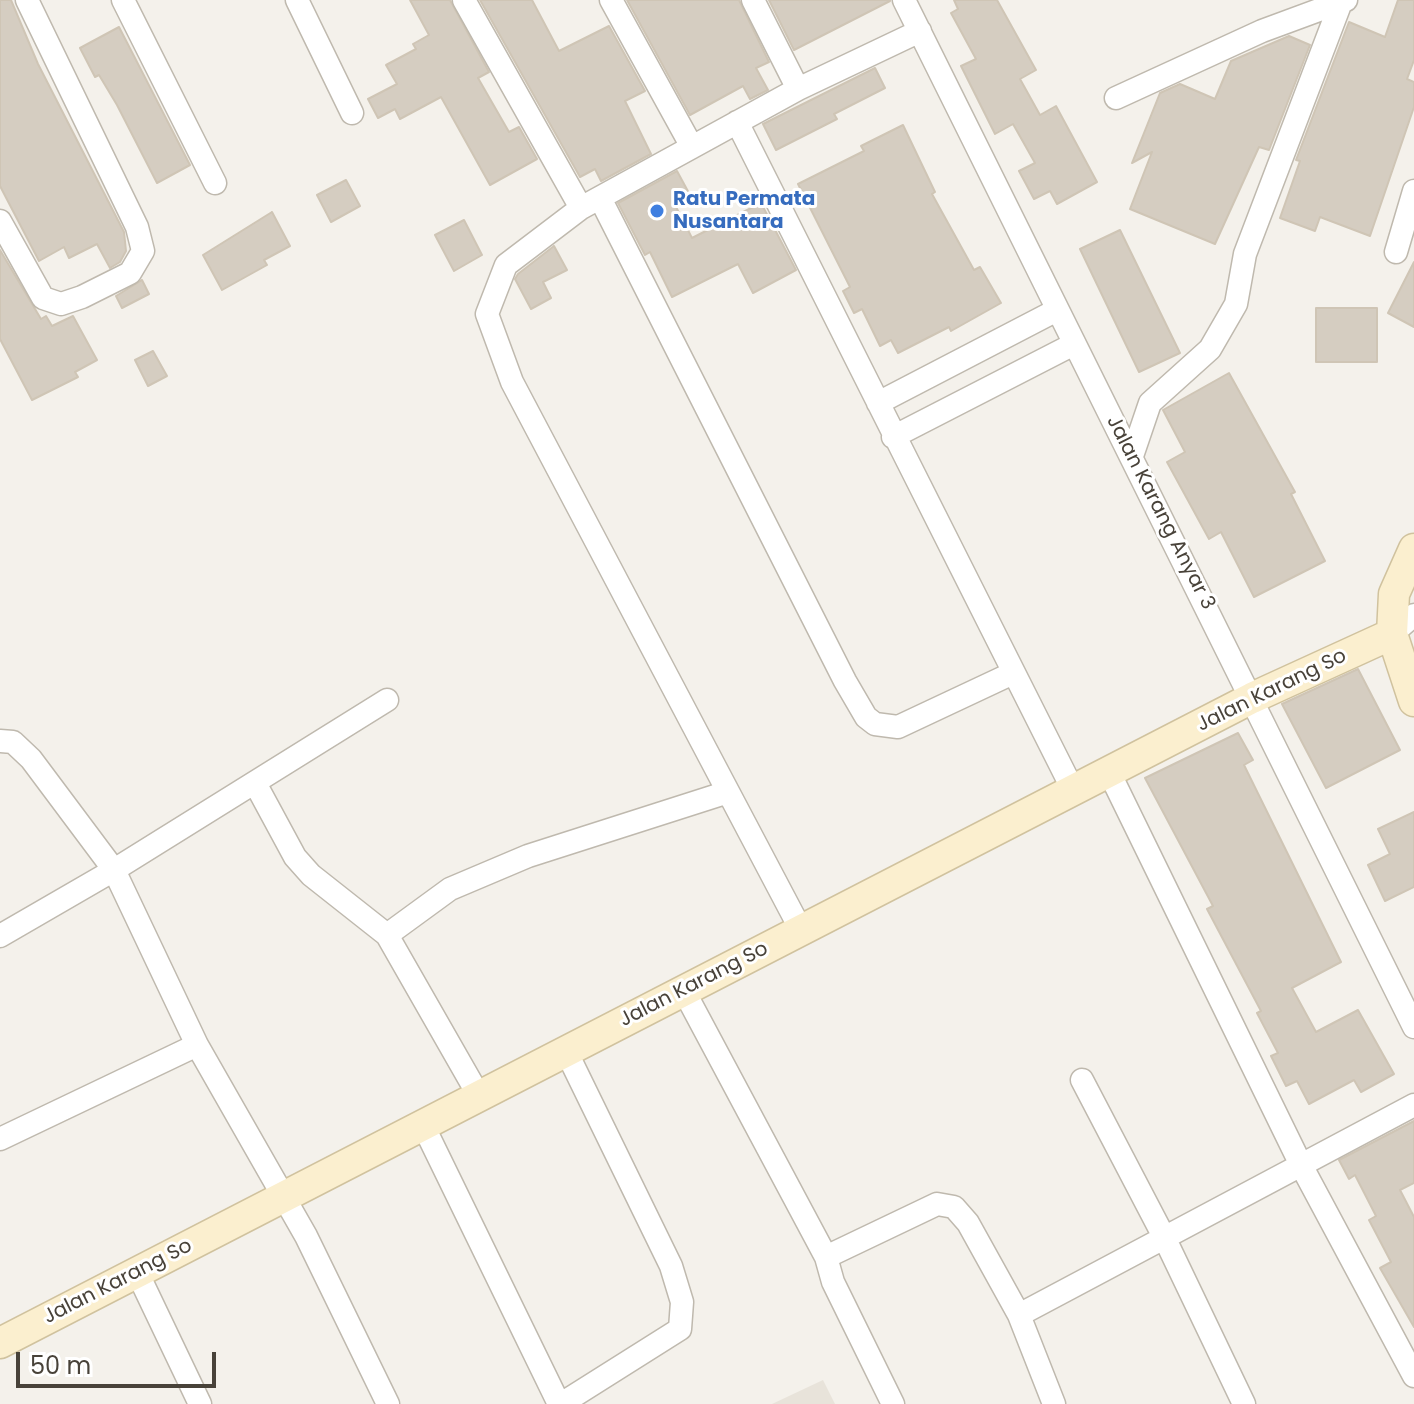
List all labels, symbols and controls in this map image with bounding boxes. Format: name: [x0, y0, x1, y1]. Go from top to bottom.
place label: Ratu Permata Nusantara: [673, 188, 815, 235]
marker: Ratu Permata Nusantara: [648, 202, 666, 220]
street label: Jalan Karang Anyar 3: [1101, 412, 1219, 614]
street label: Jalan Karang So: [1193, 644, 1351, 738]
street label: Jalan Karang So: [616, 937, 772, 1033]
street label: Jalan Karang So: [40, 1234, 196, 1330]
scale bar: [20, 1336, 220, 1386]
text: 50 m: [30, 1349, 91, 1382]

